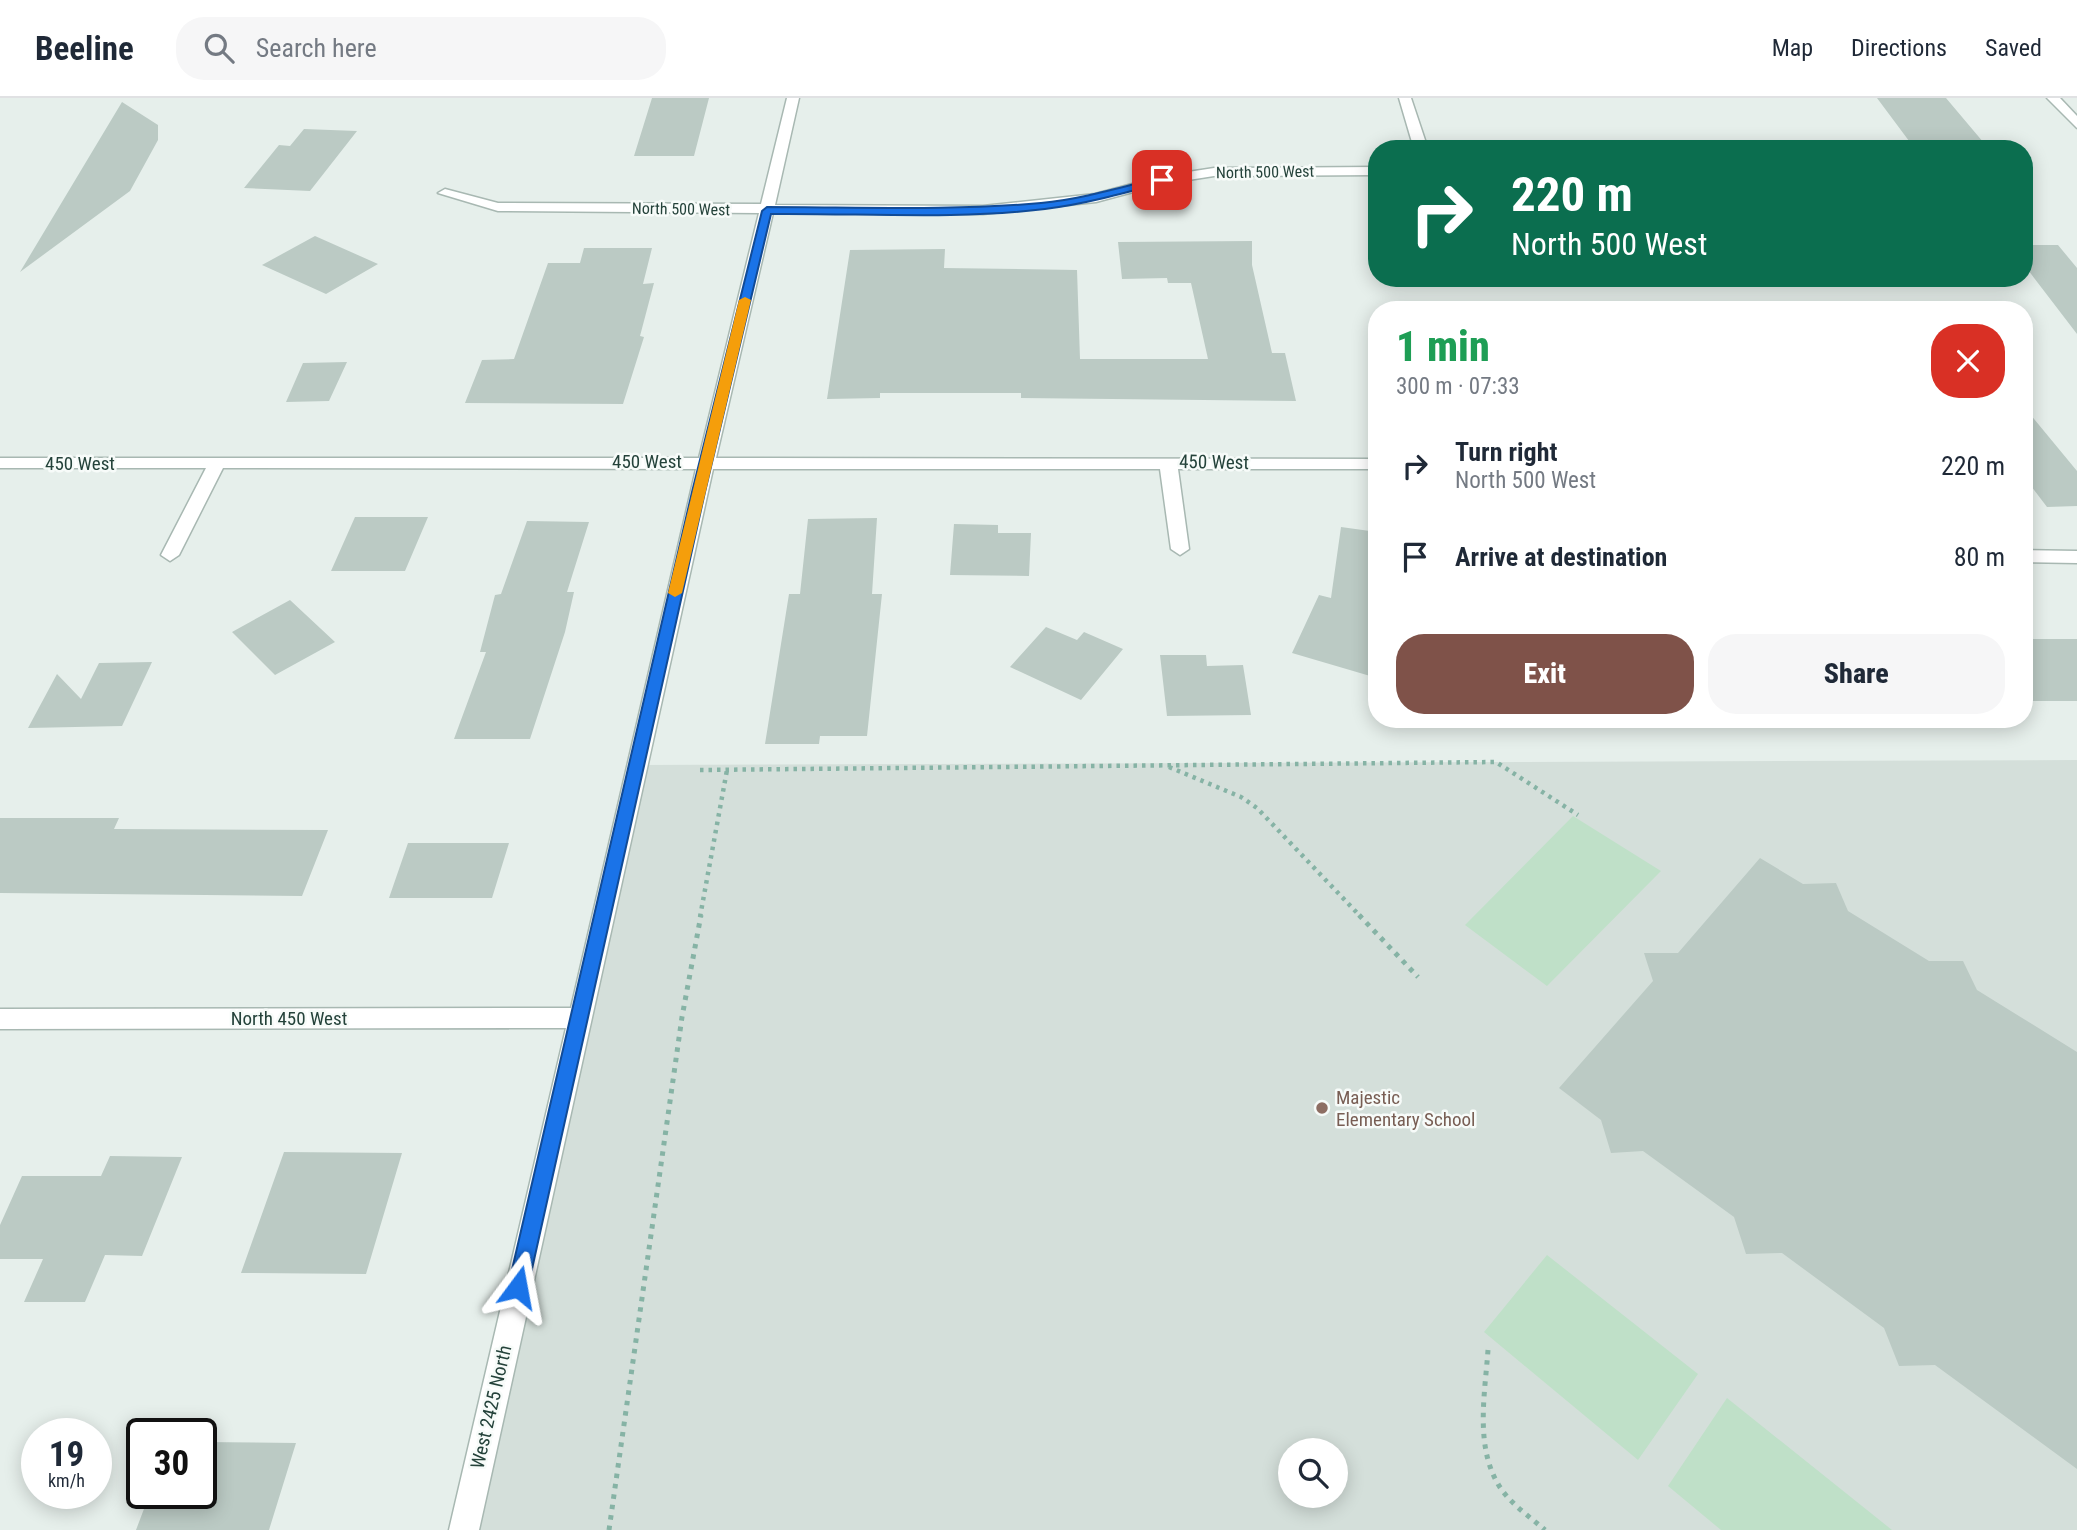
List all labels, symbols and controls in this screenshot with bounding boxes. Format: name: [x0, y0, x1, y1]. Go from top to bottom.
search box: [176, 17, 666, 80]
text: Beeline: [35, 29, 134, 68]
icon: search: [200, 29, 238, 67]
text: Search here: [256, 33, 377, 63]
text: Map: [1772, 34, 1813, 62]
text: Directions: [1851, 34, 1947, 62]
text: Saved: [1985, 34, 2042, 62]
pin: [1132, 150, 1192, 210]
icon: arrive: [1143, 161, 1181, 199]
street label: North 500 West: [1216, 162, 1315, 182]
text: 220 m: [1511, 166, 1633, 223]
icon: right: [1396, 168, 1487, 259]
street label: North 500 West: [632, 199, 731, 219]
text: North 500 West: [1511, 225, 1707, 263]
text: 1 min: [1396, 322, 1490, 371]
button: close: [1931, 324, 2005, 398]
text: 300 m · 07:33: [1396, 373, 1520, 400]
text: Turn right: [1455, 437, 1557, 467]
icon: right: [1396, 447, 1434, 485]
street label: 450 West: [612, 450, 682, 473]
street label: 450 West: [1179, 450, 1249, 474]
text: 220 m: [1941, 451, 2005, 481]
street label: 450 West: [45, 452, 115, 475]
text: North 500 West: [1455, 467, 1596, 494]
icon: arrive: [1396, 538, 1434, 576]
text: Arrive at destination: [1455, 542, 1667, 572]
text: 80 m: [1954, 542, 2005, 572]
button: Exit: [1396, 634, 1694, 714]
button: Share: [1708, 634, 2005, 714]
street label: North 450 West: [231, 1007, 347, 1030]
place label: Majestic Elementary School: [1336, 1086, 1475, 1131]
marker: Majestic Elementary School: [1314, 1100, 1330, 1116]
position arrow: [481, 1250, 555, 1324]
street label: West 2425 North: [466, 1343, 516, 1471]
speed limit sign: 30: [126, 1418, 217, 1509]
text: 19: [49, 1434, 84, 1475]
map controls: [1278, 1438, 1348, 1508]
button: search: [1278, 1438, 1348, 1508]
text: km/h: [48, 1470, 85, 1491]

